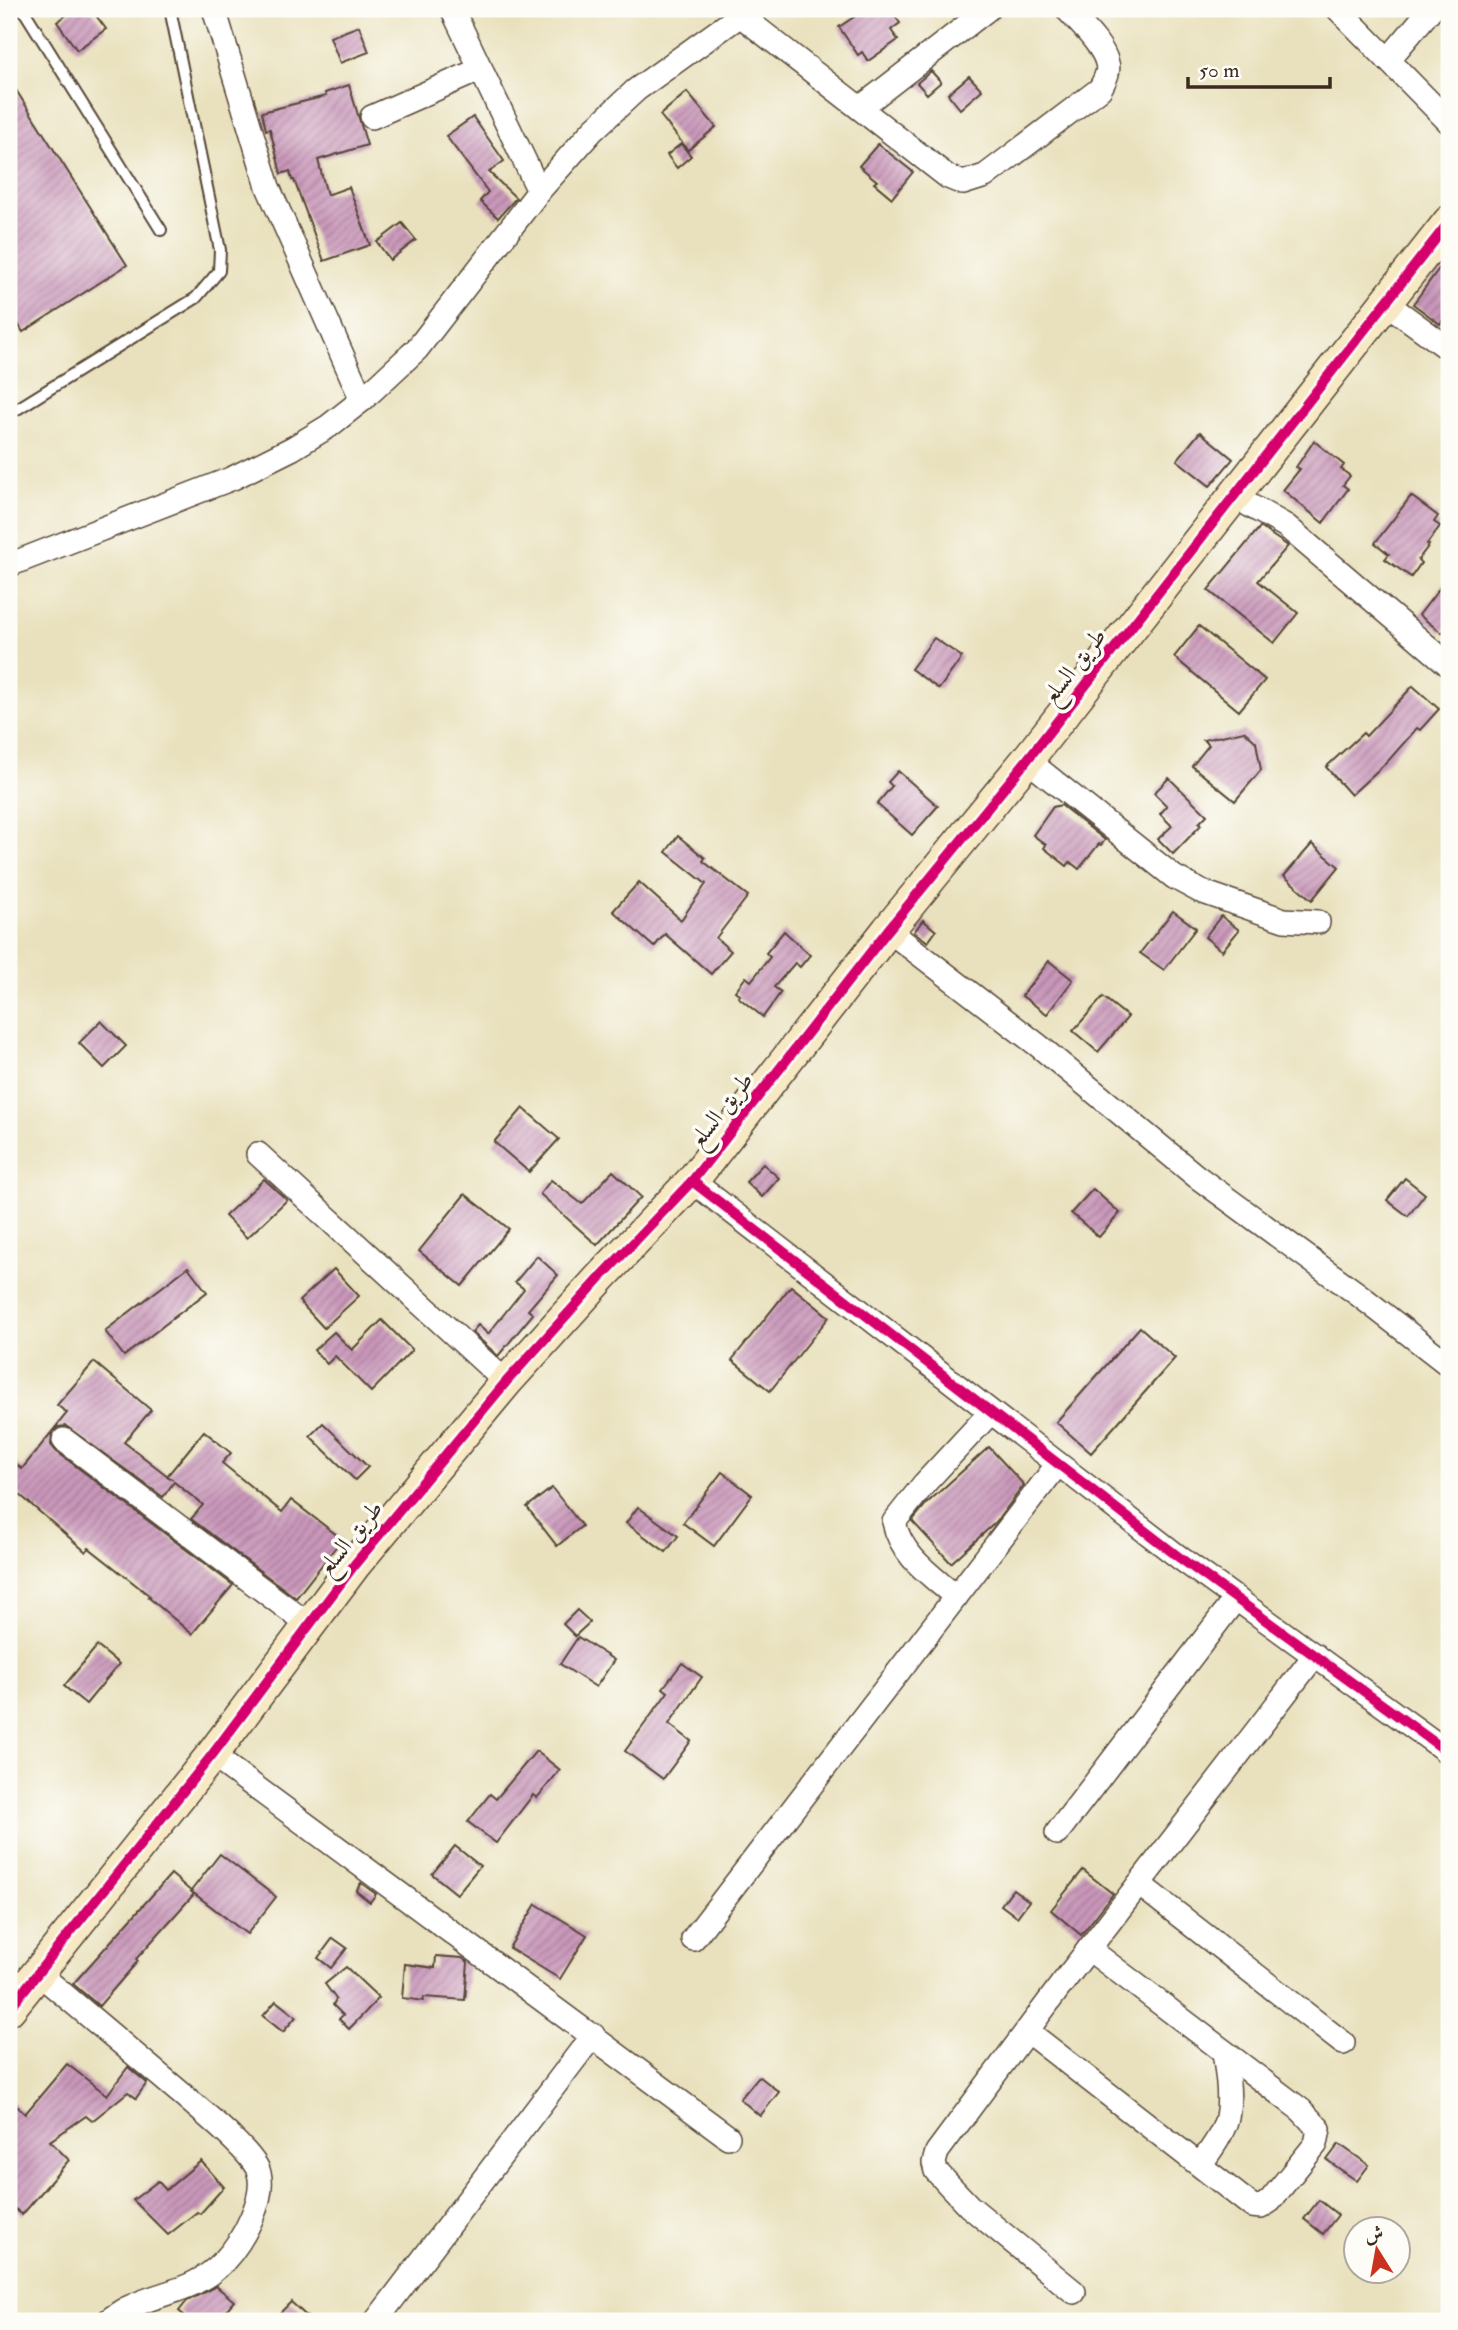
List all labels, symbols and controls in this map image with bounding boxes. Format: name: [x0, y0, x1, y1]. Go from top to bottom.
scale bar: [1188, 46, 1330, 90]
text: 50 m: [1199, 57, 1240, 84]
street label: طريق السلع: [1035, 622, 1118, 714]
street label: طريق السلع: [682, 1066, 765, 1158]
street label: طريق السلع: [310, 1494, 395, 1586]
north arrow: [1342, 2214, 1412, 2284]
text: ش: [1362, 2221, 1385, 2248]

